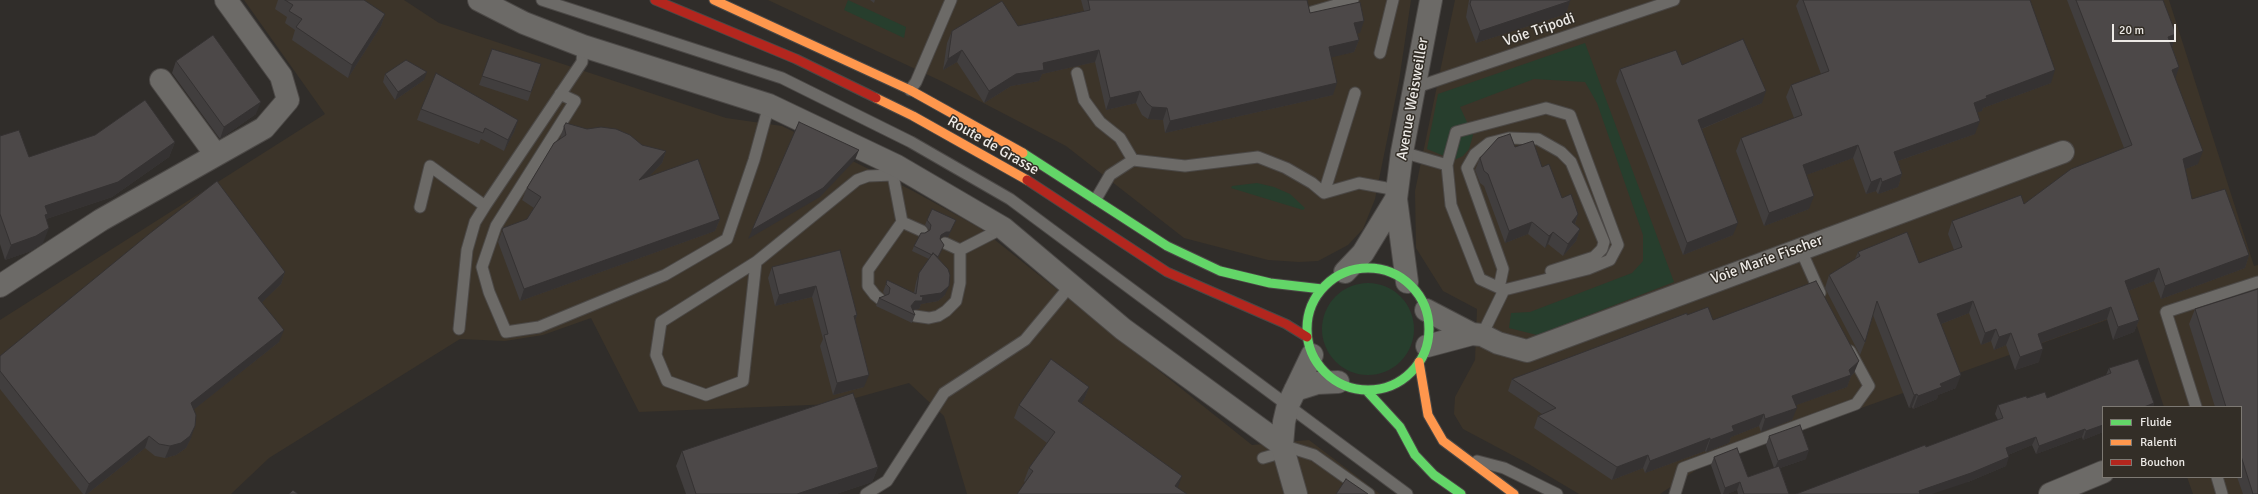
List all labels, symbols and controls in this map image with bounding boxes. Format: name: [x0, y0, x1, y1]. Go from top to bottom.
street label: Voie Tripodi: [1501, 9, 1577, 51]
scale bar: [2114, 16, 2178, 42]
text: 20 m: [2119, 23, 2144, 38]
street label: Avenue Weisweiller: [1393, 36, 1433, 162]
street label: Route de Grasse: [944, 113, 1042, 179]
street label: Voie Marie Fischer: [1709, 231, 1825, 289]
legend: [2102, 406, 2242, 478]
text: Fluide: [2140, 415, 2172, 430]
text: Ralenti: [2140, 435, 2177, 450]
text: Bouchon: [2140, 455, 2185, 470]

